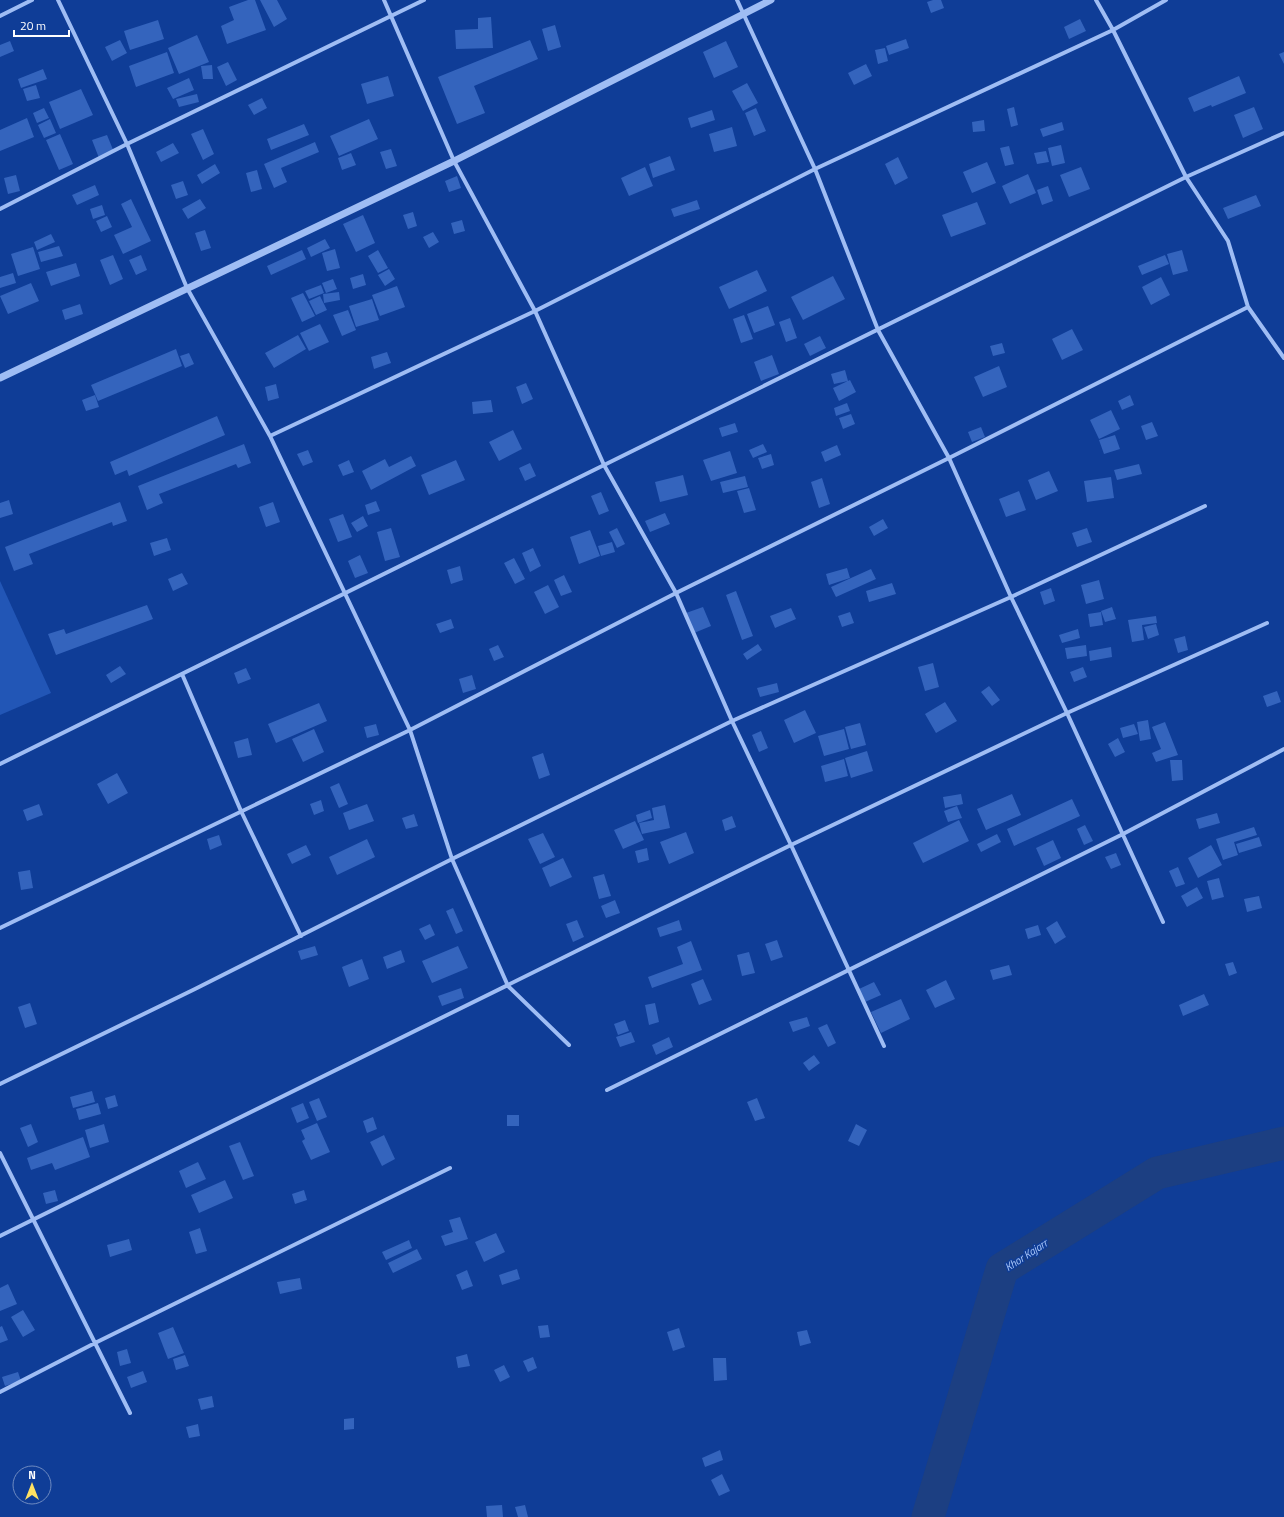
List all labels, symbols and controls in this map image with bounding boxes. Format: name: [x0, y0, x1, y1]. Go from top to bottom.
scale bar: [14, 12, 69, 38]
text: 20 m: [20, 16, 46, 35]
water label: Khor Kajarr: [1001, 1234, 1052, 1275]
north arrow: [12, 1465, 52, 1505]
text: N: [28, 1467, 36, 1483]

